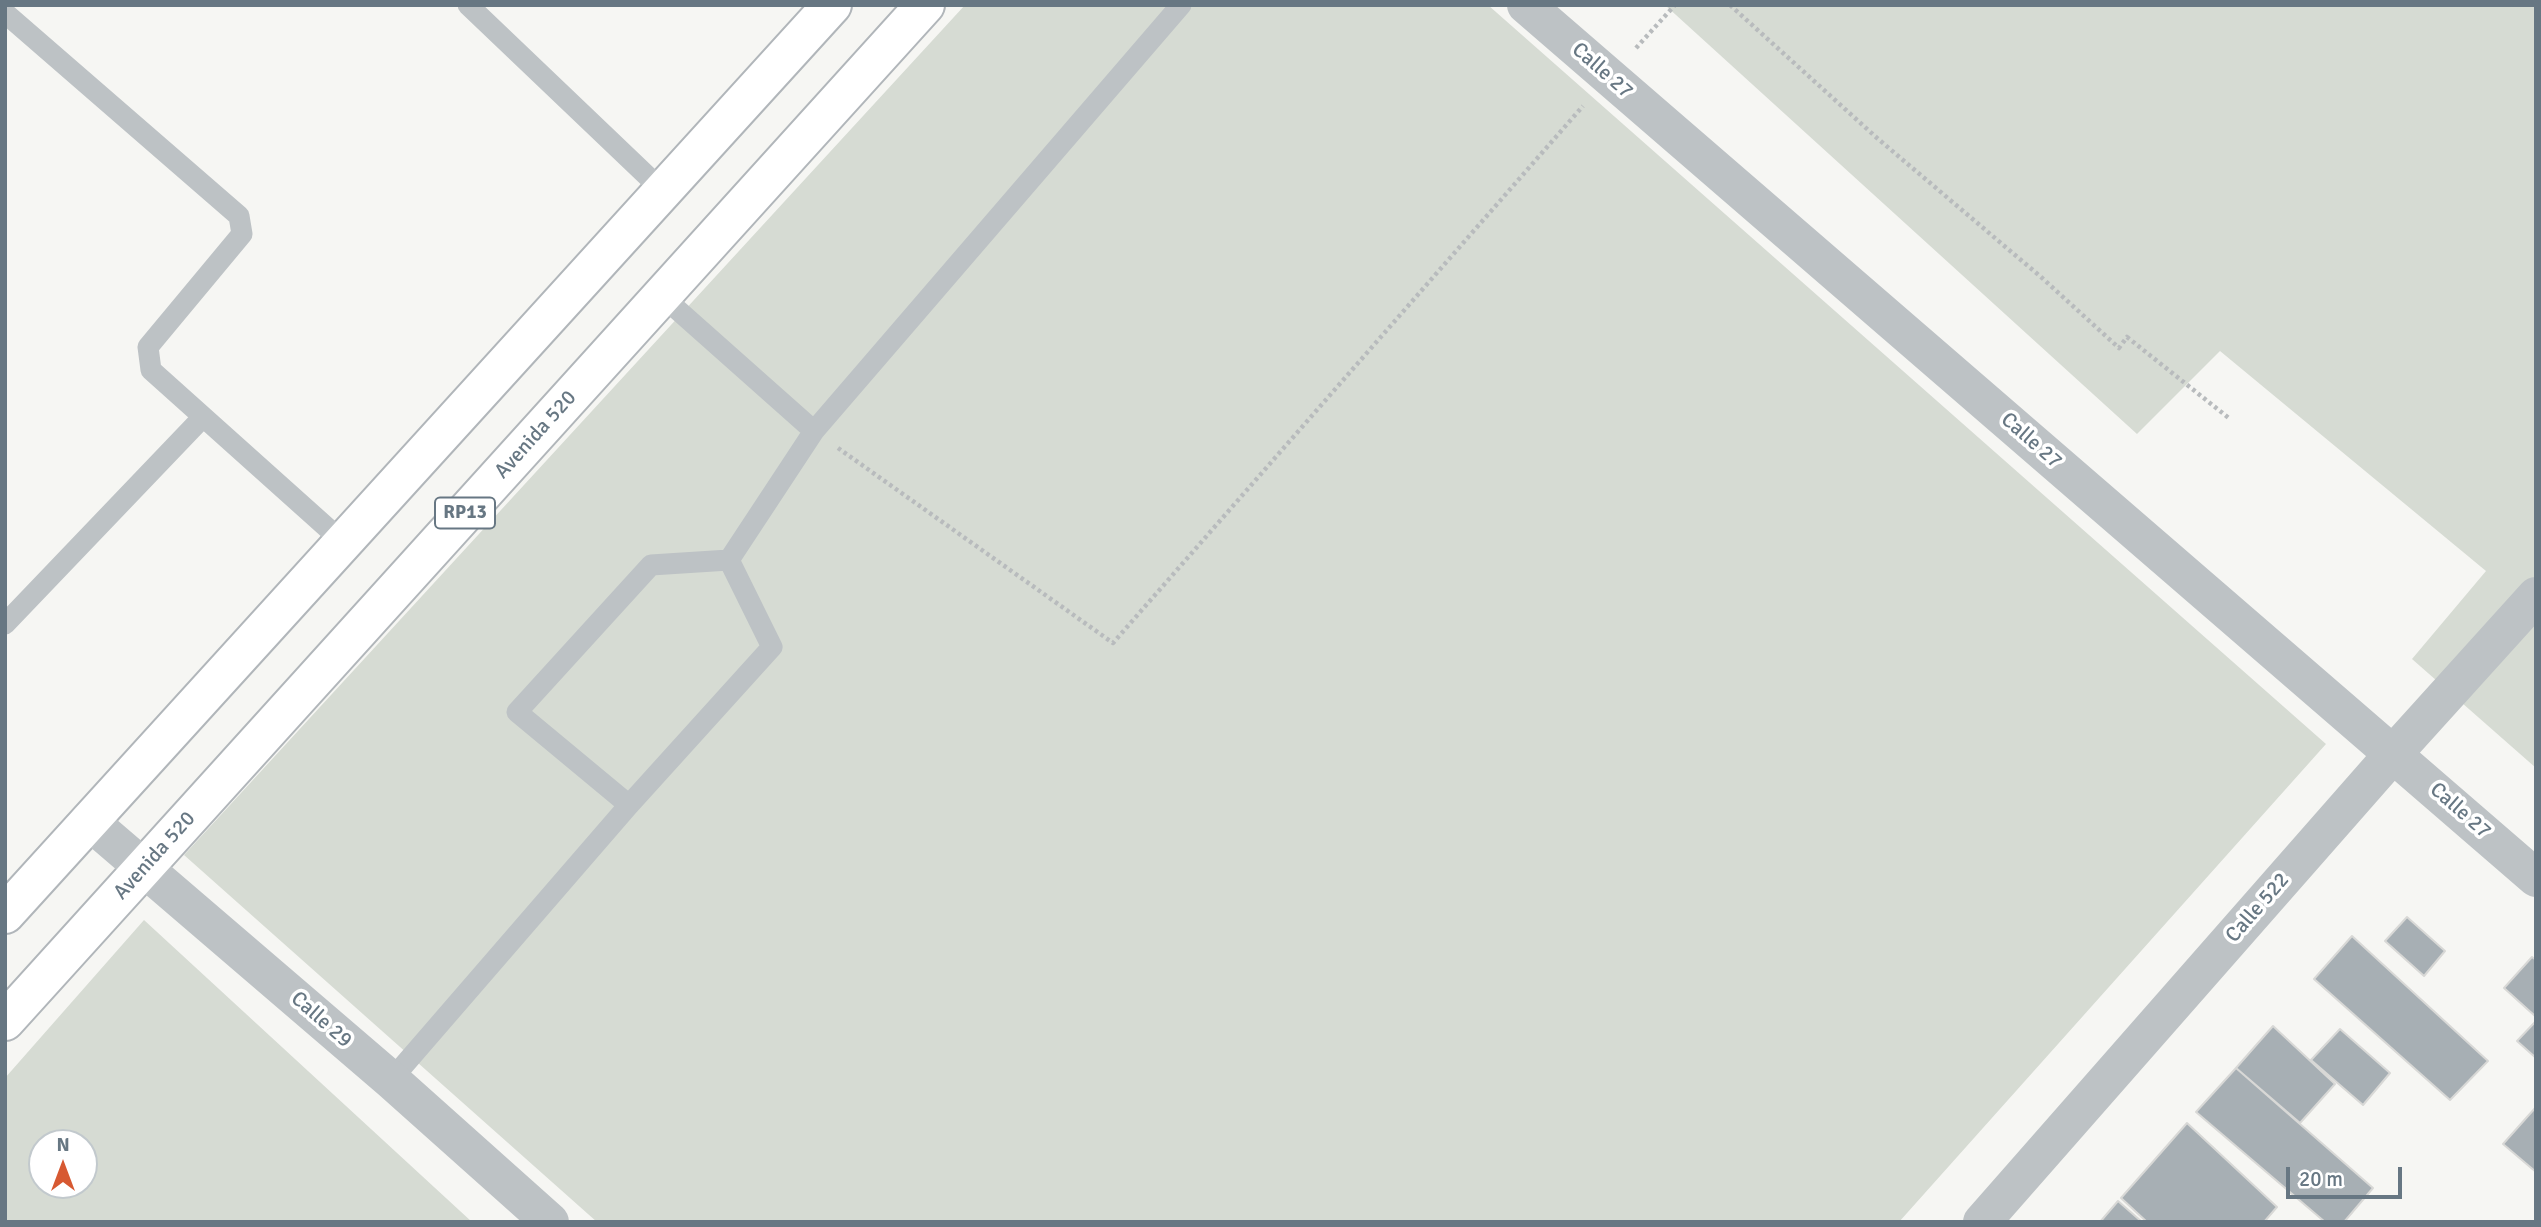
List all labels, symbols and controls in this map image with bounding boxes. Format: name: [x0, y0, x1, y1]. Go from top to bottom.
street label: Calle 27: [1566, 38, 1638, 104]
street label: Avenida 520: [490, 386, 582, 484]
street label: Calle 27: [1995, 408, 2067, 474]
road number: RP13: [435, 498, 495, 528]
street label: Calle 27: [2424, 778, 2496, 844]
street label: Avenida 520: [109, 807, 201, 905]
street label: Calle 522: [2221, 868, 2295, 948]
street label: Calle 29: [285, 987, 357, 1053]
north arrow: [28, 1129, 98, 1199]
text: N: [56, 1133, 70, 1157]
scale bar: [2289, 1154, 2404, 1198]
text: 20 m: [2299, 1166, 2343, 1192]

